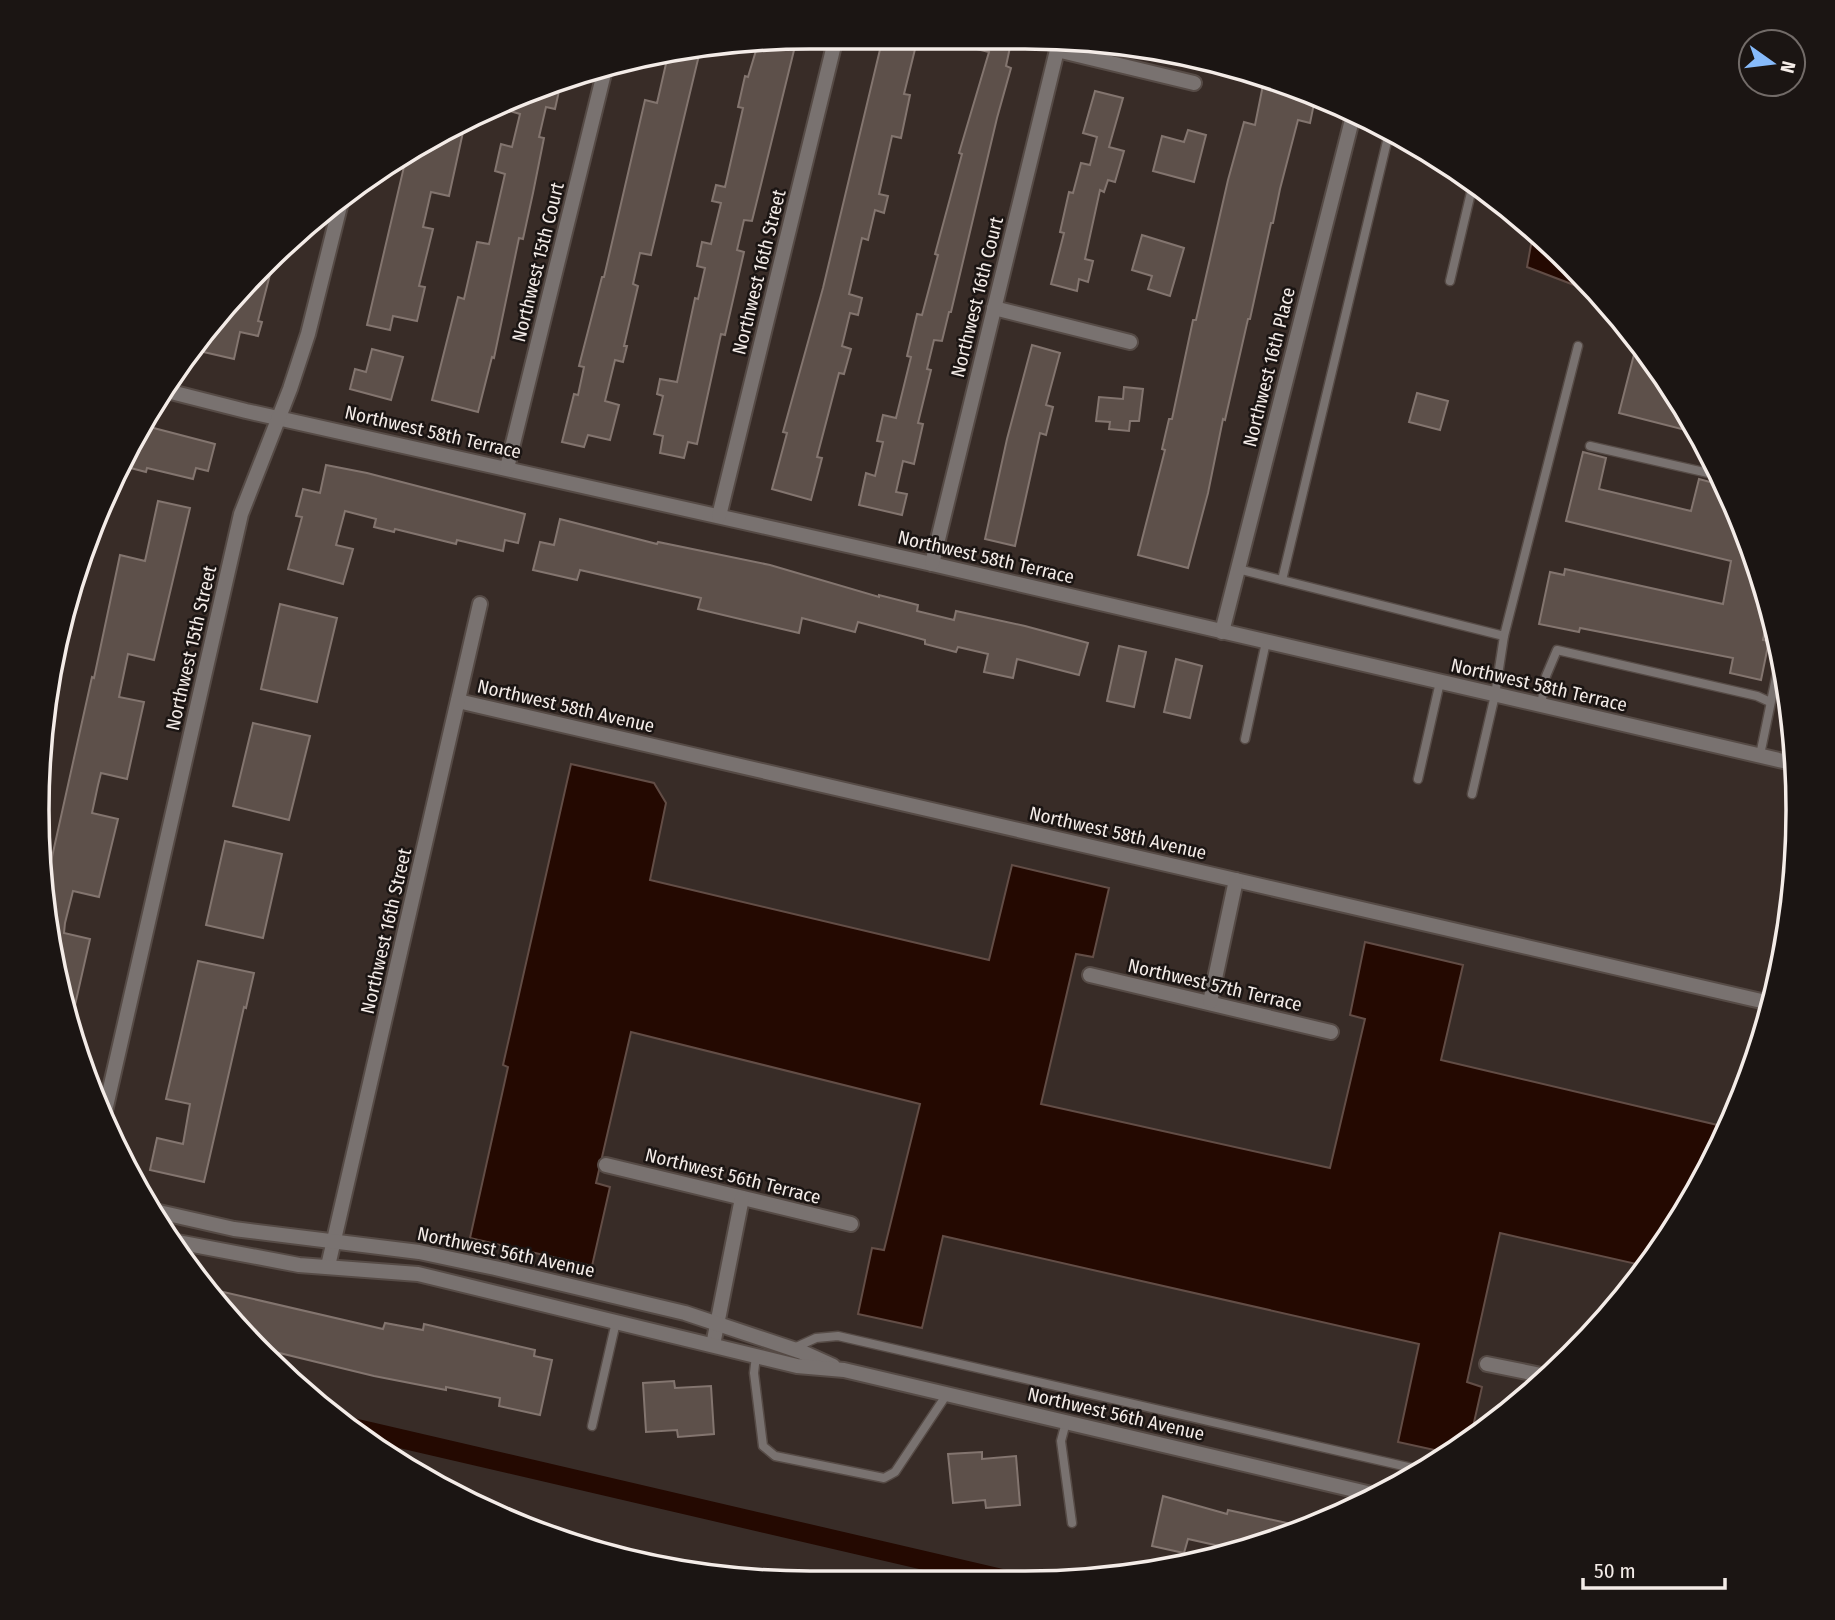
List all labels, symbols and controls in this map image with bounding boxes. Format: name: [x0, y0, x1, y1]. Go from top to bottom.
north arrow: [1737, 28, 1807, 98]
text: N: [1775, 59, 1801, 75]
street label: Northwest 15th Court: [507, 179, 569, 344]
street label: Northwest 16th Street: [727, 186, 791, 357]
street label: Northwest 16th Court: [946, 214, 1008, 380]
street label: Northwest 16th Place: [1238, 285, 1300, 449]
street label: Northwest 58th Terrace: [343, 401, 523, 463]
street label: Northwest 58th Terrace: [896, 526, 1076, 588]
street label: Northwest 15th Street: [161, 563, 221, 733]
street label: Northwest 58th Terrace: [1449, 654, 1629, 716]
street label: Northwest 58th Avenue: [475, 674, 657, 738]
street label: Northwest 58th Avenue: [1027, 801, 1209, 865]
street label: Northwest 16th Street: [356, 845, 416, 1016]
street label: Northwest 57th Terrace: [1126, 954, 1304, 1016]
street label: Northwest 56th Terrace: [643, 1143, 823, 1209]
street label: Northwest 56th Avenue: [415, 1222, 597, 1282]
street label: Northwest 56th Avenue: [1025, 1382, 1207, 1446]
scale bar: [1583, 1546, 1725, 1590]
text: 50 m: [1594, 1558, 1636, 1584]

